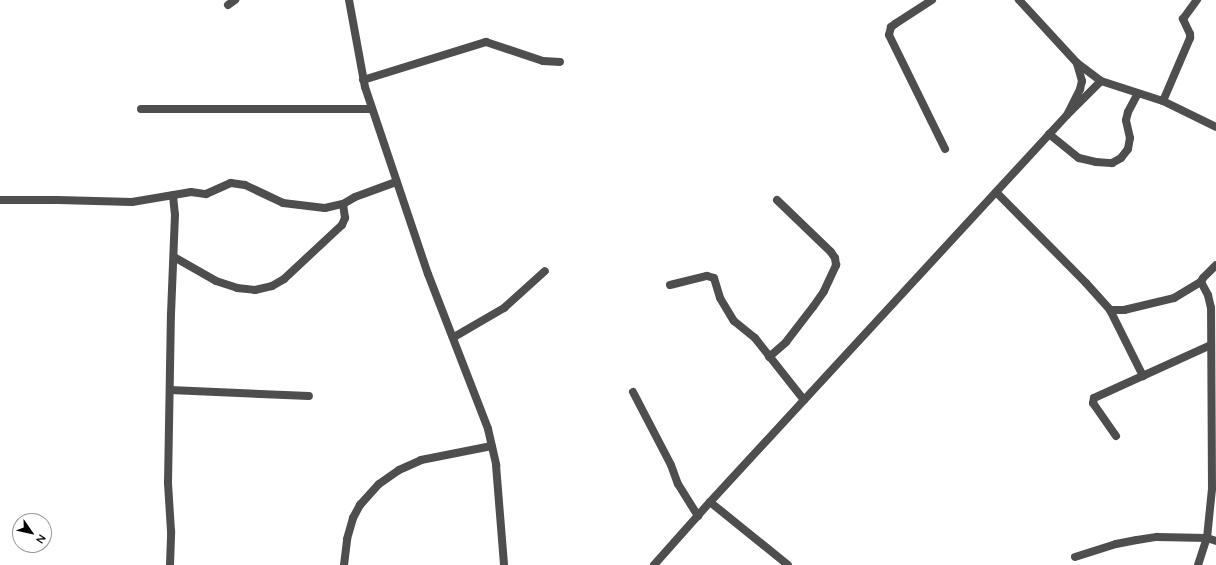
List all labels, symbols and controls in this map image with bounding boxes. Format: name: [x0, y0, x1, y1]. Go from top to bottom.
north arrow: [12, 513, 52, 553]
text: N: [33, 532, 49, 546]

